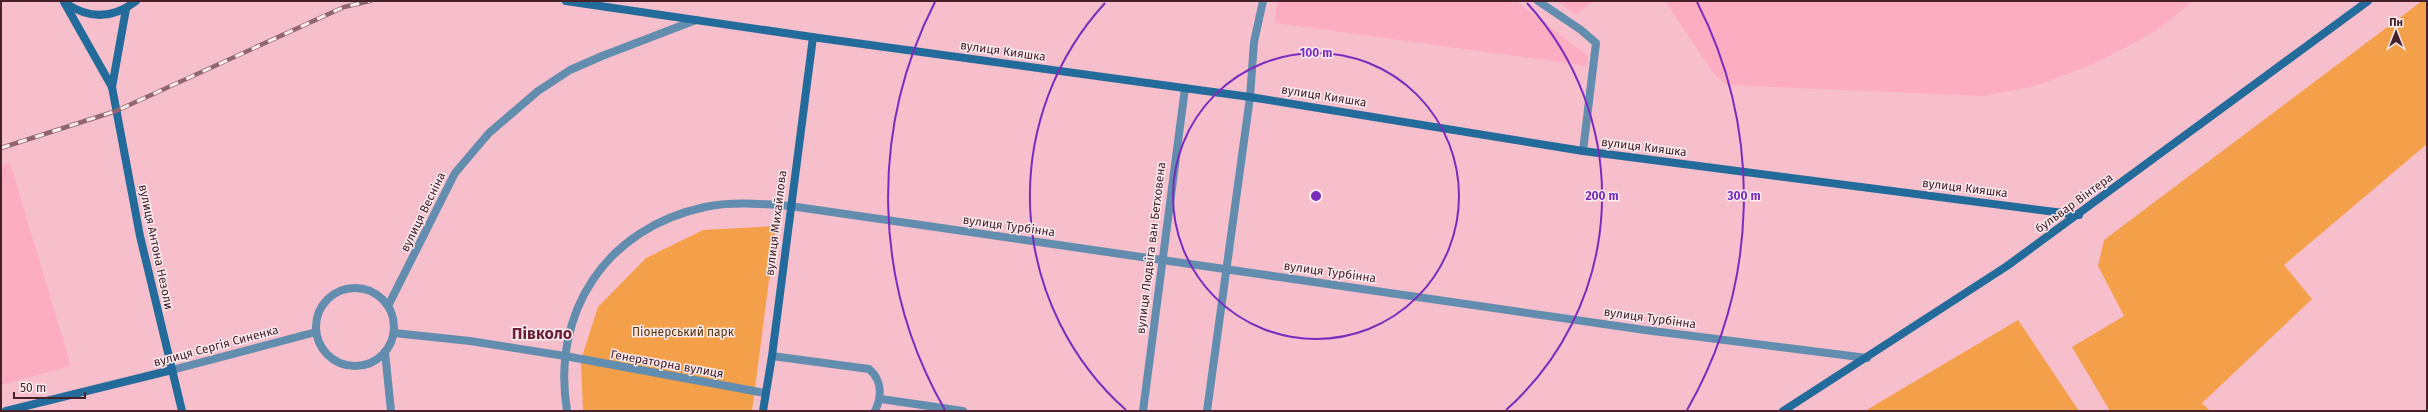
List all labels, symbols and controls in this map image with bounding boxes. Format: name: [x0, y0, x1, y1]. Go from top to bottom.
north arrow: [2376, 12, 2416, 52]
text: Пн: [2389, 16, 2403, 29]
street label: вулиця Кияшка: [959, 38, 1047, 64]
text: 100 m: [1300, 46, 1332, 60]
street label: вулиця Кияшка: [1280, 82, 1368, 110]
street label: вулиця Кияшка: [1600, 135, 1688, 159]
street label: вулиця Людвіга ван Бетховена: [1133, 161, 1169, 335]
street label: вулиця Михайлова: [763, 169, 789, 277]
street label: вулиця Весніна: [398, 170, 448, 254]
street label: бульвар Вінтера: [2033, 170, 2115, 236]
street label: вулиця Кияшка: [1921, 176, 2009, 200]
street label: вулиця Антона Незоли: [136, 183, 176, 311]
centre of rings: [1309, 189, 1323, 203]
text: 200 m: [1585, 189, 1619, 203]
text: 300 m: [1726, 189, 1761, 203]
street label: вулиця Турбінна: [962, 213, 1056, 239]
street label: вулиця Турбінна: [1283, 259, 1377, 285]
street label: вулиця Турбінна: [1603, 305, 1697, 331]
street label: вулиця Сергія Синенка: [152, 323, 280, 369]
district label: Півколо: [512, 324, 572, 343]
park label: Піонерський парк: [632, 325, 735, 339]
street label: Генераторна вулиця: [609, 347, 725, 381]
scale bar: [14, 374, 85, 400]
text: 50 m: [20, 381, 46, 395]

